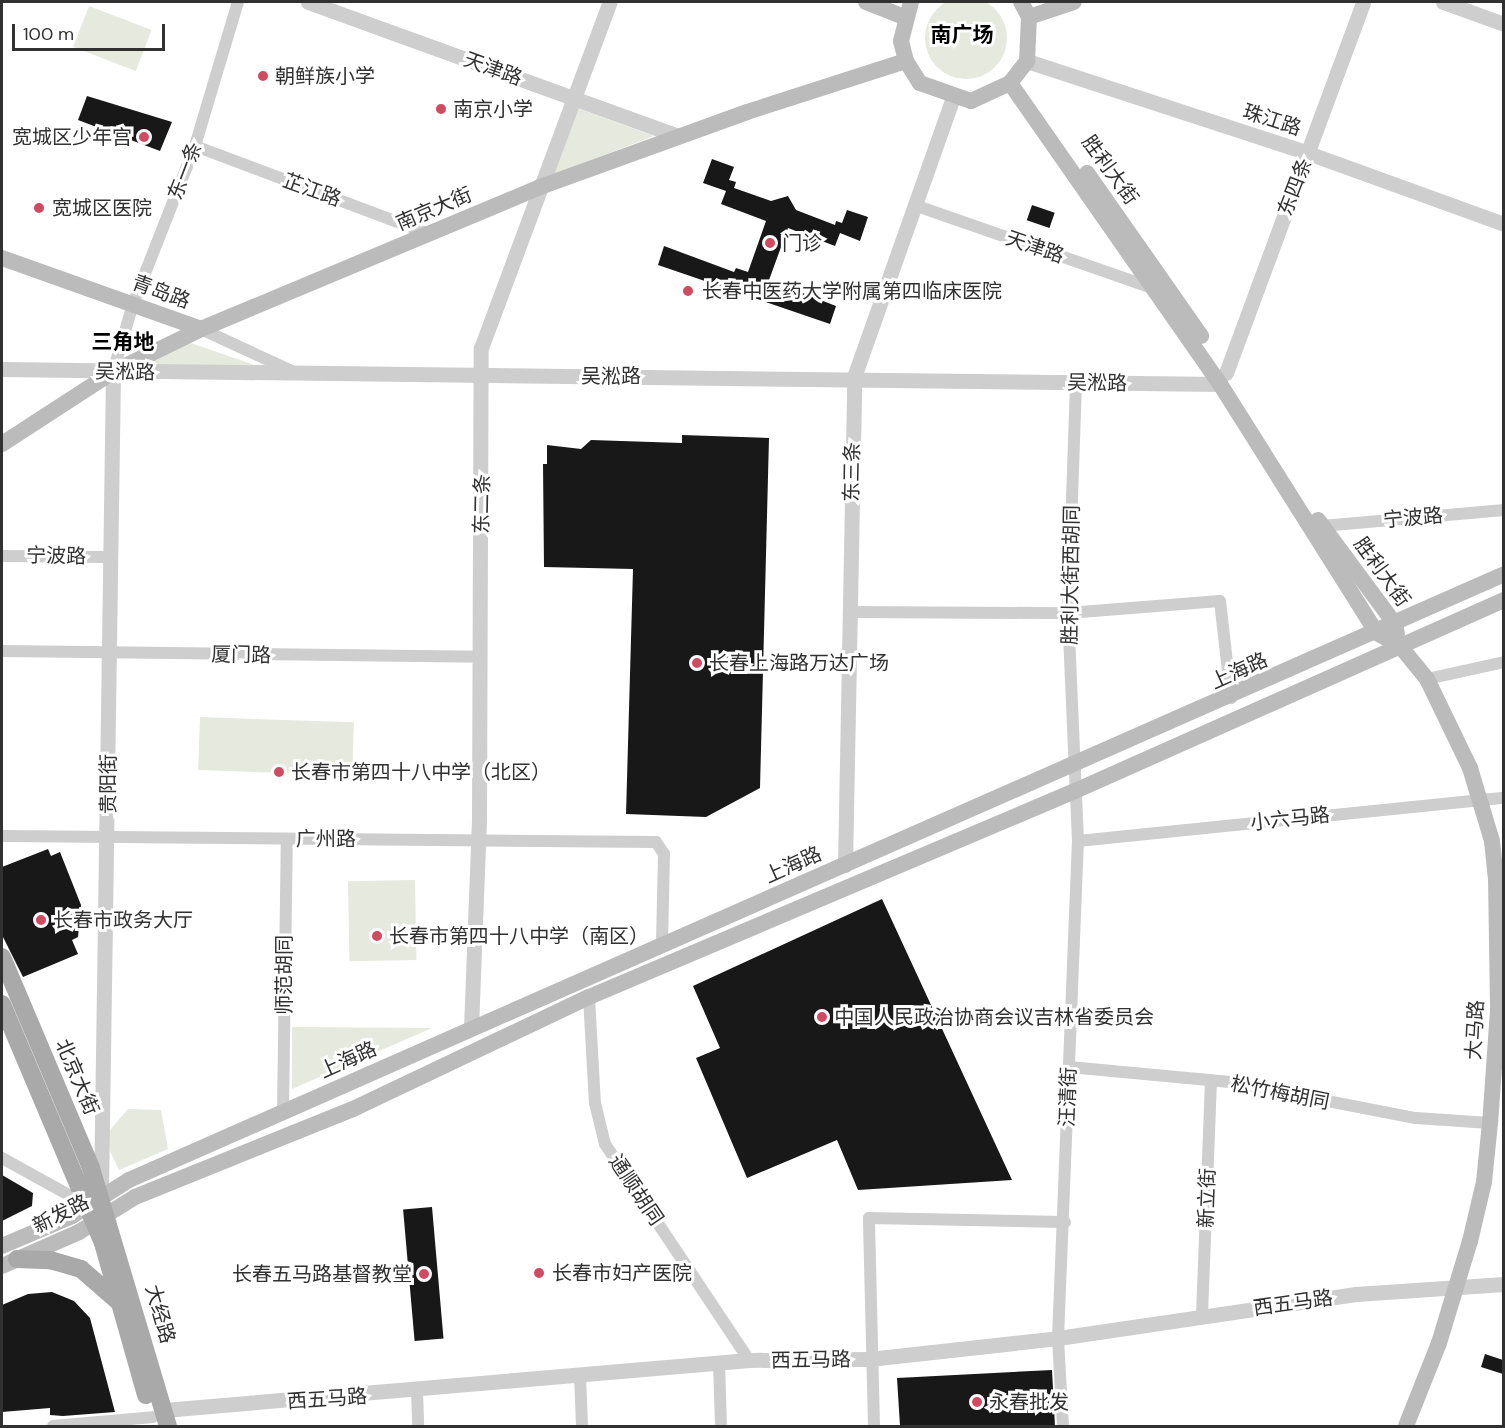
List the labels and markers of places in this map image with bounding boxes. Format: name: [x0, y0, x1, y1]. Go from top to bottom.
place label: 朝鲜族小学: [275, 64, 375, 88]
marker: 朝鲜族小学: [256, 69, 270, 83]
place label: 南京小学: [453, 97, 533, 121]
marker: 南京小学: [434, 102, 448, 116]
place label: 宽城区少年宫: [12, 125, 132, 149]
marker: 宽城区少年宫: [137, 130, 151, 144]
place label: 宽城区医院: [52, 196, 152, 220]
marker: 宽城区医院: [30, 199, 48, 217]
place label: 门诊: [782, 231, 822, 255]
marker: 门诊: [763, 236, 777, 250]
place label: 长春中医药大学附属第四临床医院: [702, 279, 1002, 303]
marker: 长春中医药大学附属第四临床医院: [679, 282, 697, 300]
place label: 长春上海路万达广场: [709, 651, 889, 675]
marker: 长春上海路万达广场: [690, 656, 704, 670]
place label: 长春市第四十八中学（北区）: [291, 760, 551, 784]
marker: 长春市第四十八中学（北区）: [272, 765, 286, 779]
place label: 长春市政务大厅: [53, 908, 193, 932]
marker: 长春市政务大厅: [34, 913, 48, 927]
place label: 长春市第四十八中学（南区）: [389, 924, 649, 948]
marker: 长春市第四十八中学（南区）: [370, 929, 384, 943]
place label: 中国人民政治协商会议吉林省委员会: [834, 1005, 1154, 1029]
marker: 中国人民政治协商会议吉林省委员会: [815, 1010, 829, 1024]
place label: 长春市妇产医院: [552, 1261, 692, 1285]
place label: 长春五马路基督教堂: [232, 1262, 412, 1286]
marker: 长春市妇产医院: [530, 1264, 548, 1282]
marker: 长春五马路基督教堂: [417, 1267, 431, 1281]
place label: 永春批发: [989, 1390, 1069, 1414]
marker: 永春批发: [970, 1395, 984, 1409]

